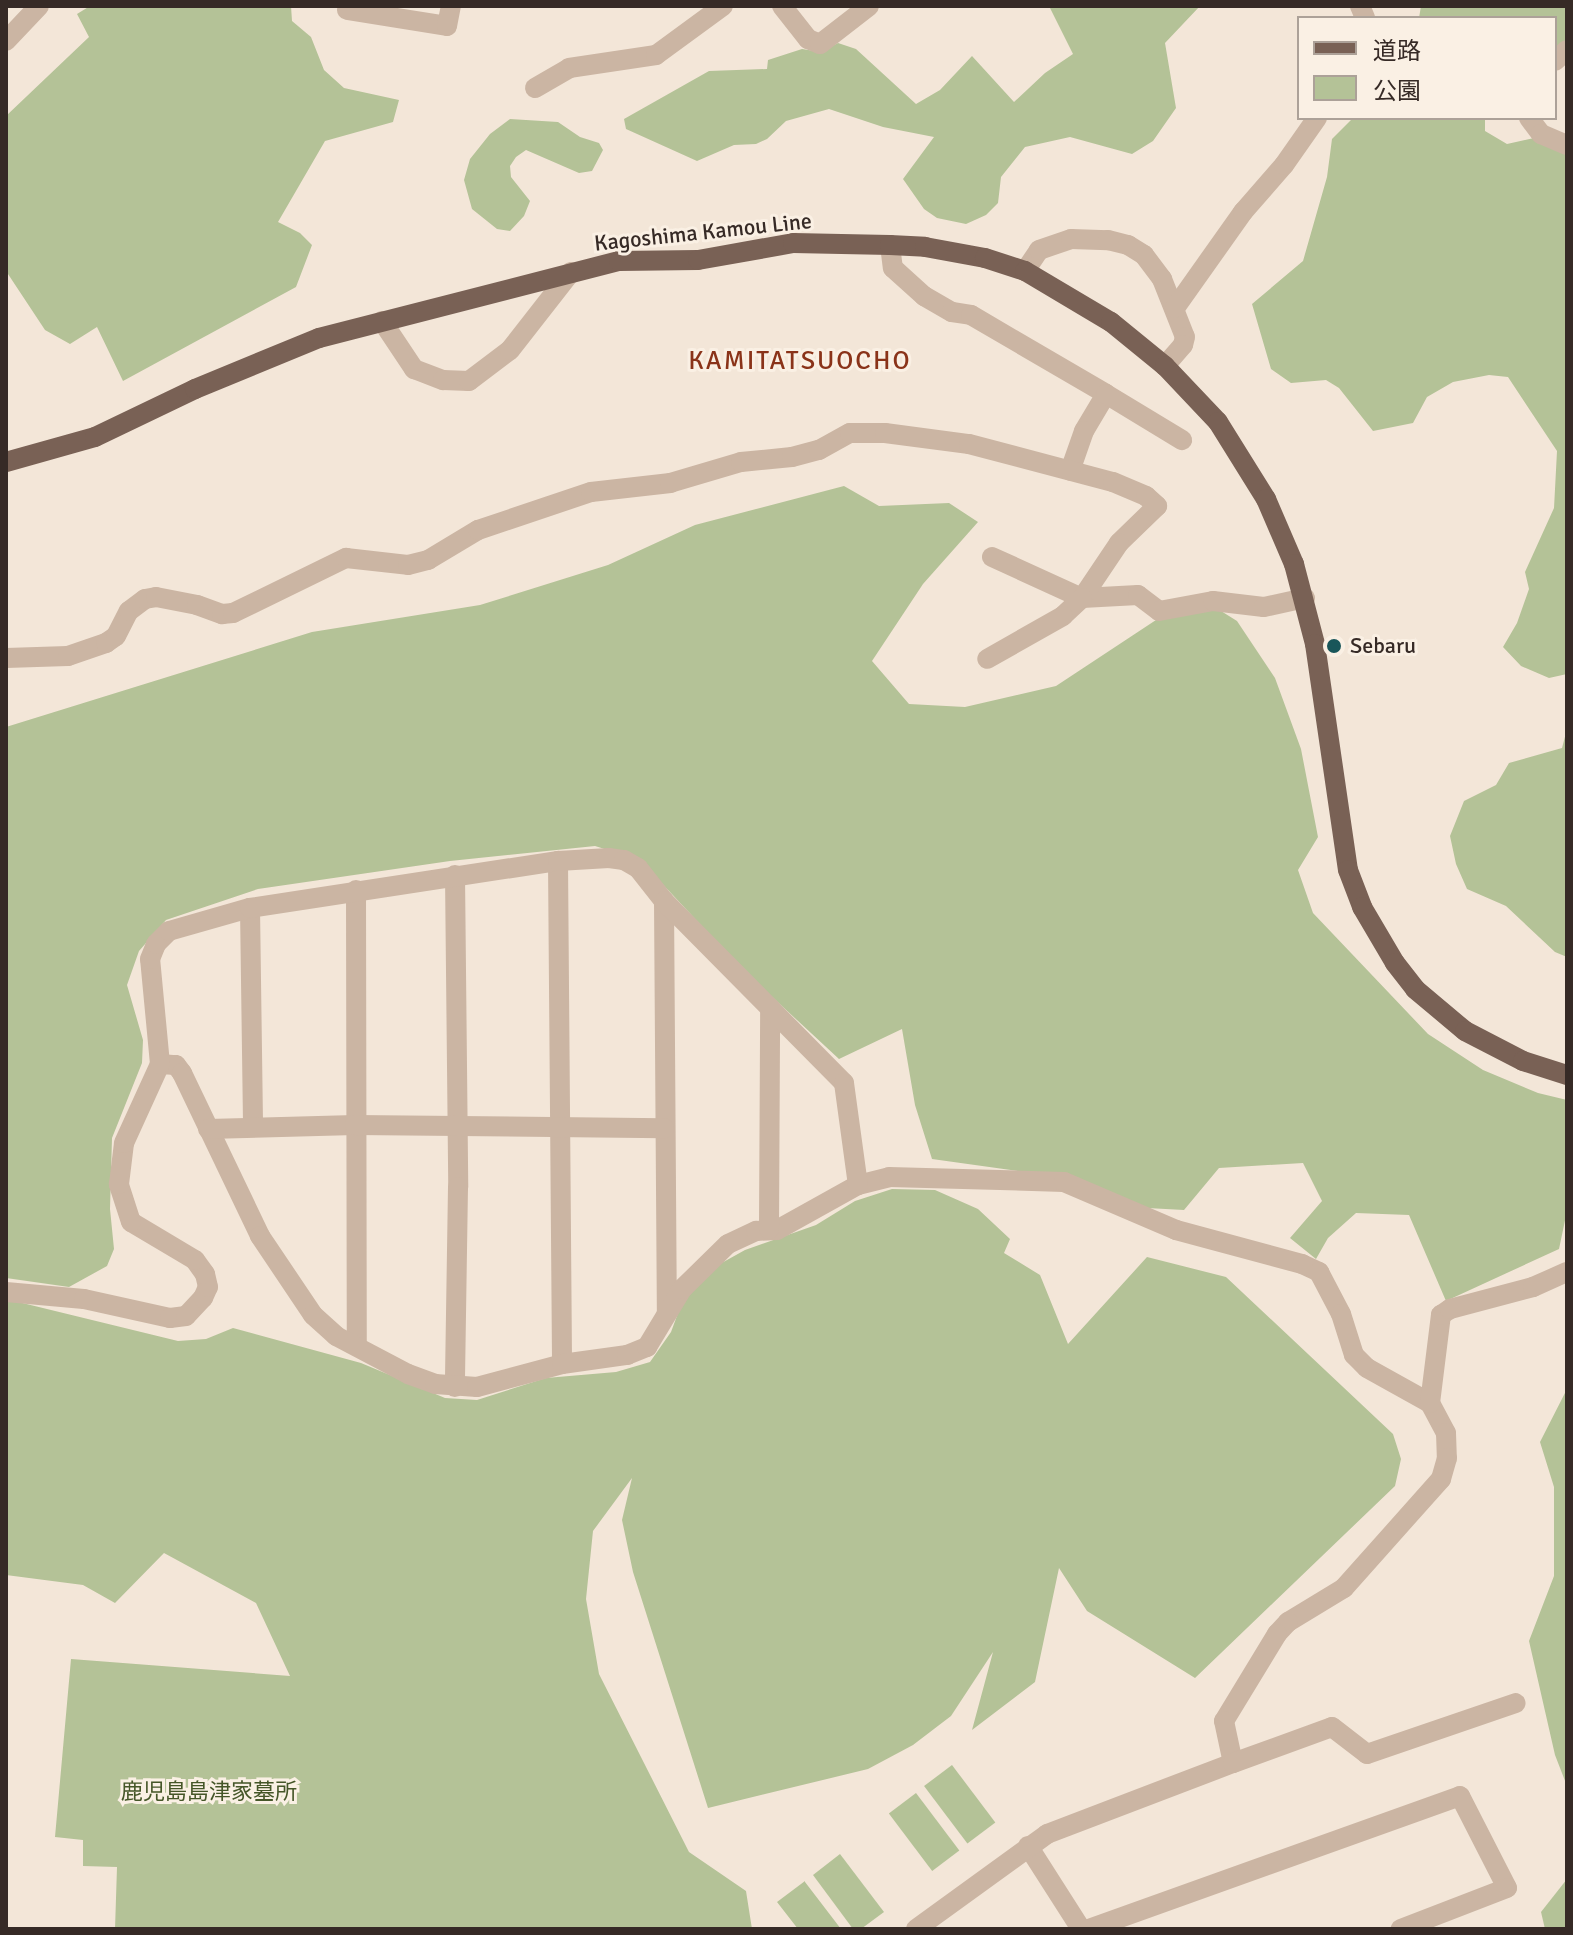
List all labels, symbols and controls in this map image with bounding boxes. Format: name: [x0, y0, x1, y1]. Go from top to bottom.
legend: [1297, 16, 1557, 120]
text: 道路: [1373, 36, 1421, 66]
text: 公園: [1373, 76, 1421, 106]
street label: Kagoshima Kamou Line: [593, 207, 813, 257]
district label: KAMITATSUOCHO: [688, 346, 912, 378]
place label: Sebaru: [1350, 633, 1416, 659]
marker: Sebaru: [1325, 637, 1343, 655]
park label: 鹿児島島津家墓所: [121, 1779, 297, 1805]

